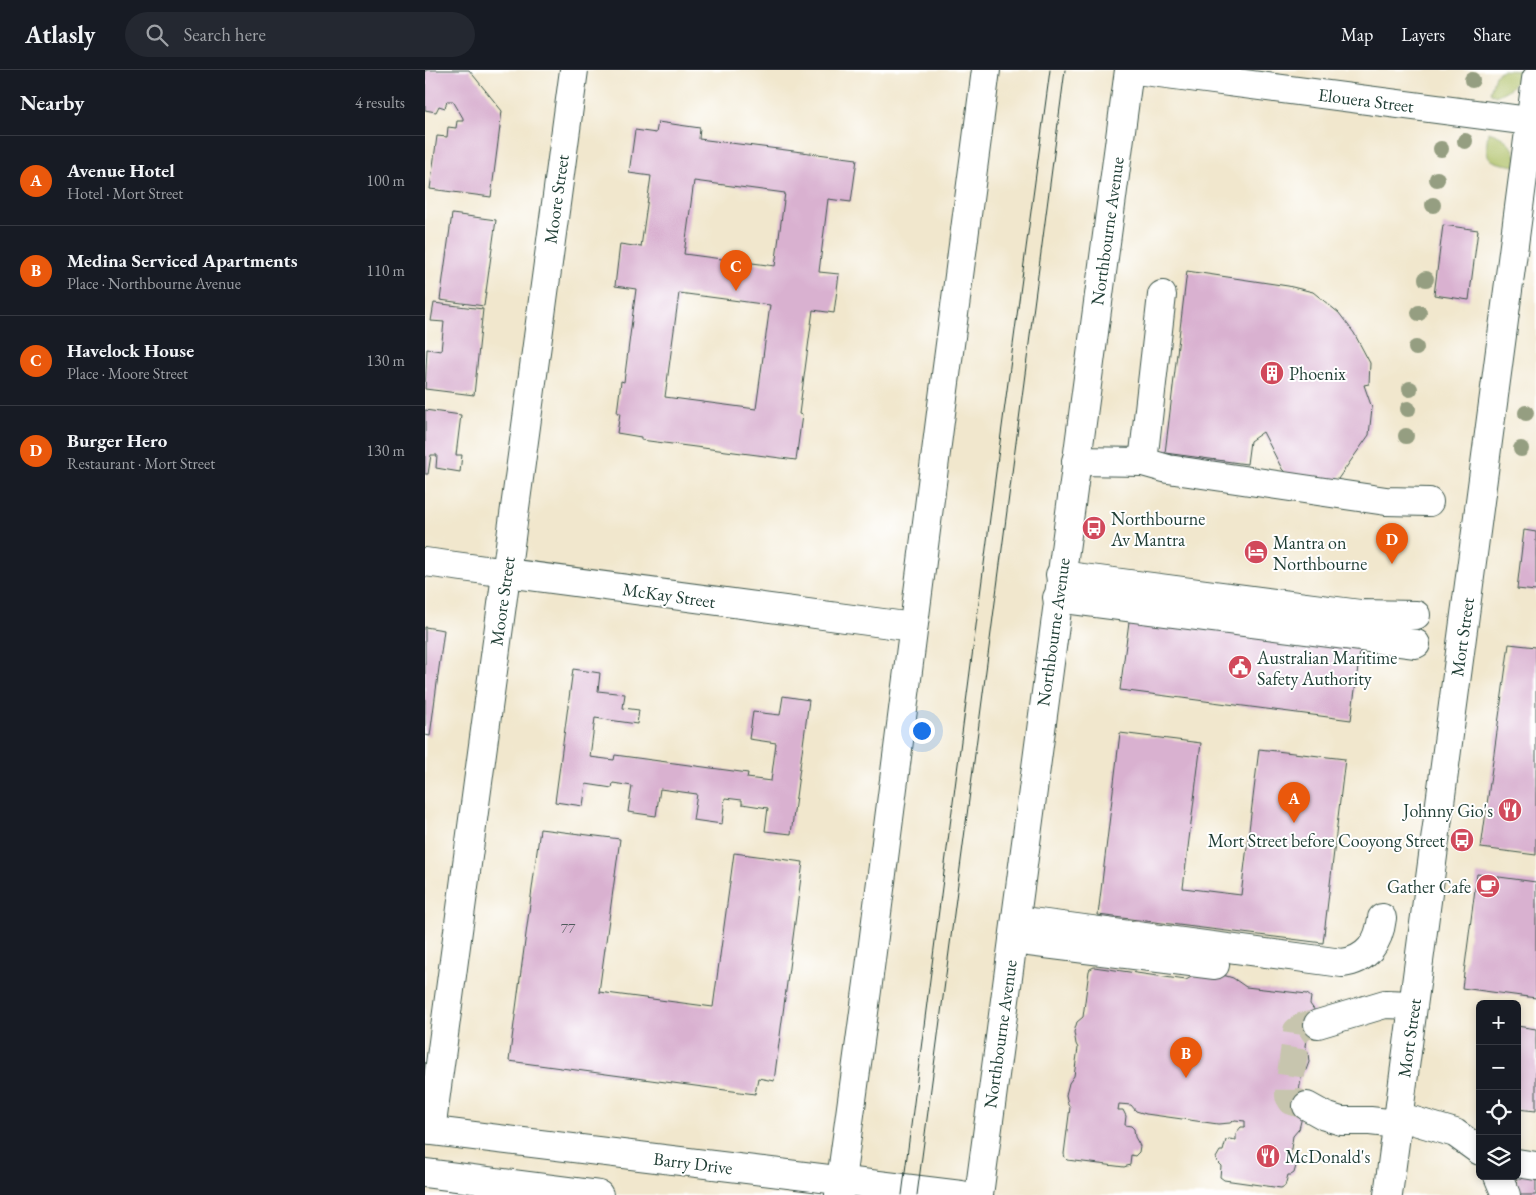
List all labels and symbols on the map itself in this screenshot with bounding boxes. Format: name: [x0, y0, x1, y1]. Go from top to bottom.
street label: Elouera Street: [1317, 83, 1415, 117]
street label: Moore Street: [538, 153, 574, 245]
street label: Northbourne Avenue: [1085, 155, 1129, 307]
pin: C: [720, 250, 752, 291]
building icon: Phoenix: [1259, 360, 1285, 386]
place label: Phoenix: [1289, 362, 1346, 385]
place label: Northbourne Av Mantra: [1110, 507, 1205, 551]
bus stop icon: Northbourne Av Mantra: [1081, 515, 1107, 541]
pin: D: [1376, 523, 1408, 564]
place label: Mantra on Northbourne: [1273, 531, 1367, 575]
hotel icon: Mantra on Northbourne: [1243, 539, 1269, 565]
street label: Moore Street: [484, 555, 520, 647]
street label: Northbourne Avenue: [1031, 556, 1075, 708]
street label: McKay Street: [621, 577, 717, 613]
street label: Mort Street: [1445, 596, 1479, 678]
place label: Australian Maritime Safety Authority: [1256, 646, 1397, 690]
public building icon: Australian Maritime Safety Authority: [1227, 654, 1253, 680]
your location: [909, 718, 935, 744]
pin: A: [1278, 782, 1310, 823]
restaurant icon: Johnny Gio's: [1497, 797, 1523, 823]
place label: Johnny Gio's: [1401, 799, 1493, 822]
bus stop icon: Mort Street before Cooyong Street: [1449, 827, 1475, 853]
place label: Mort Street before Cooyong Street: [1208, 829, 1445, 852]
cafe icon: Gather Cafe: [1475, 873, 1501, 899]
place label: Gather Cafe: [1387, 875, 1471, 898]
house number: 77: [561, 918, 576, 937]
street label: Northbourne Avenue: [978, 958, 1022, 1110]
street label: Mort Street: [1392, 997, 1426, 1079]
pin: B: [1170, 1037, 1202, 1078]
restaurant icon: McDonald's: [1255, 1143, 1281, 1169]
place label: McDonald's: [1285, 1145, 1370, 1168]
street label: Barry Drive: [652, 1147, 734, 1179]

